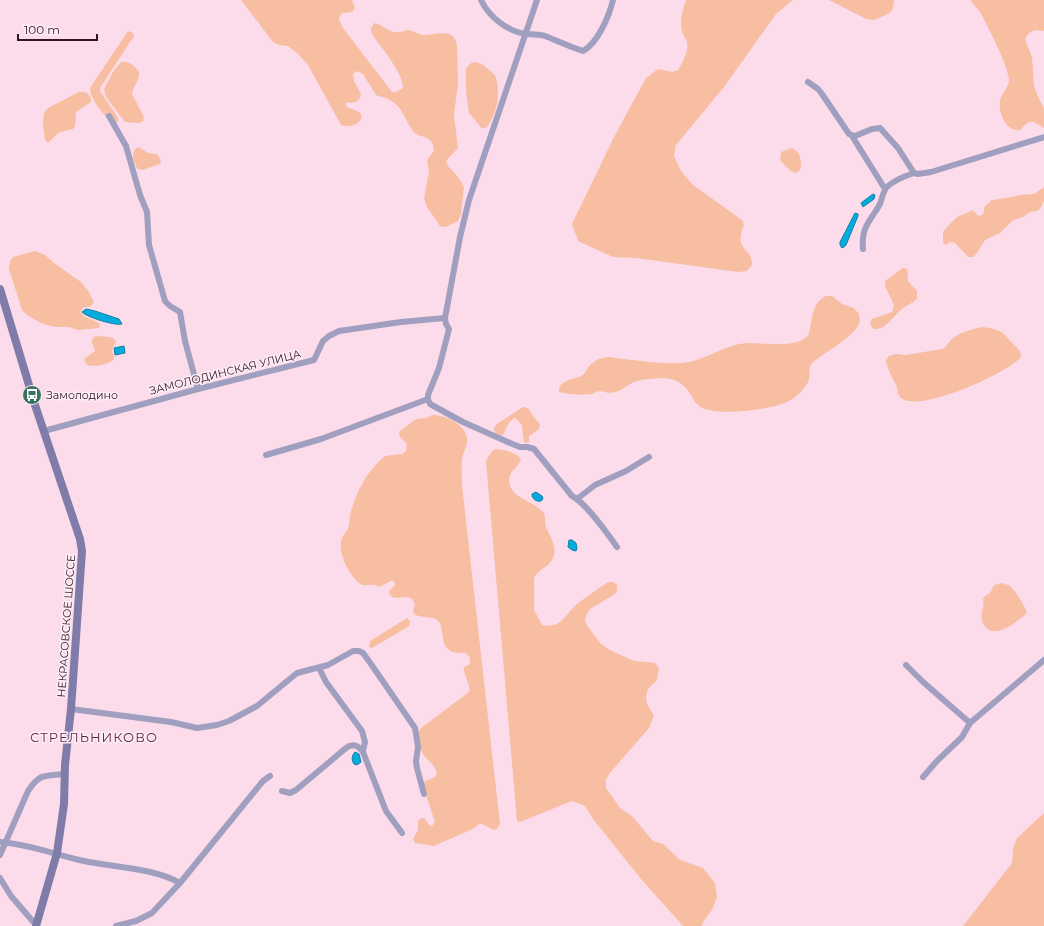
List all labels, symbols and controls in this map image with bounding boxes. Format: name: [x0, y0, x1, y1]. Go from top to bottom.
scale bar: [18, 16, 97, 42]
text: 100 m: [24, 22, 60, 37]
street label: ЗАМОЛОДИНСКАЯ УЛИЦА: [148, 346, 303, 398]
bus stop icon: Замолодино: [21, 384, 43, 406]
place label: Замолодино: [46, 388, 118, 402]
street label: НЕКРАСОВСКОЕ ШОССЕ: [54, 554, 78, 698]
district label: СТРЕЛЬНИКОВО: [30, 729, 158, 745]

